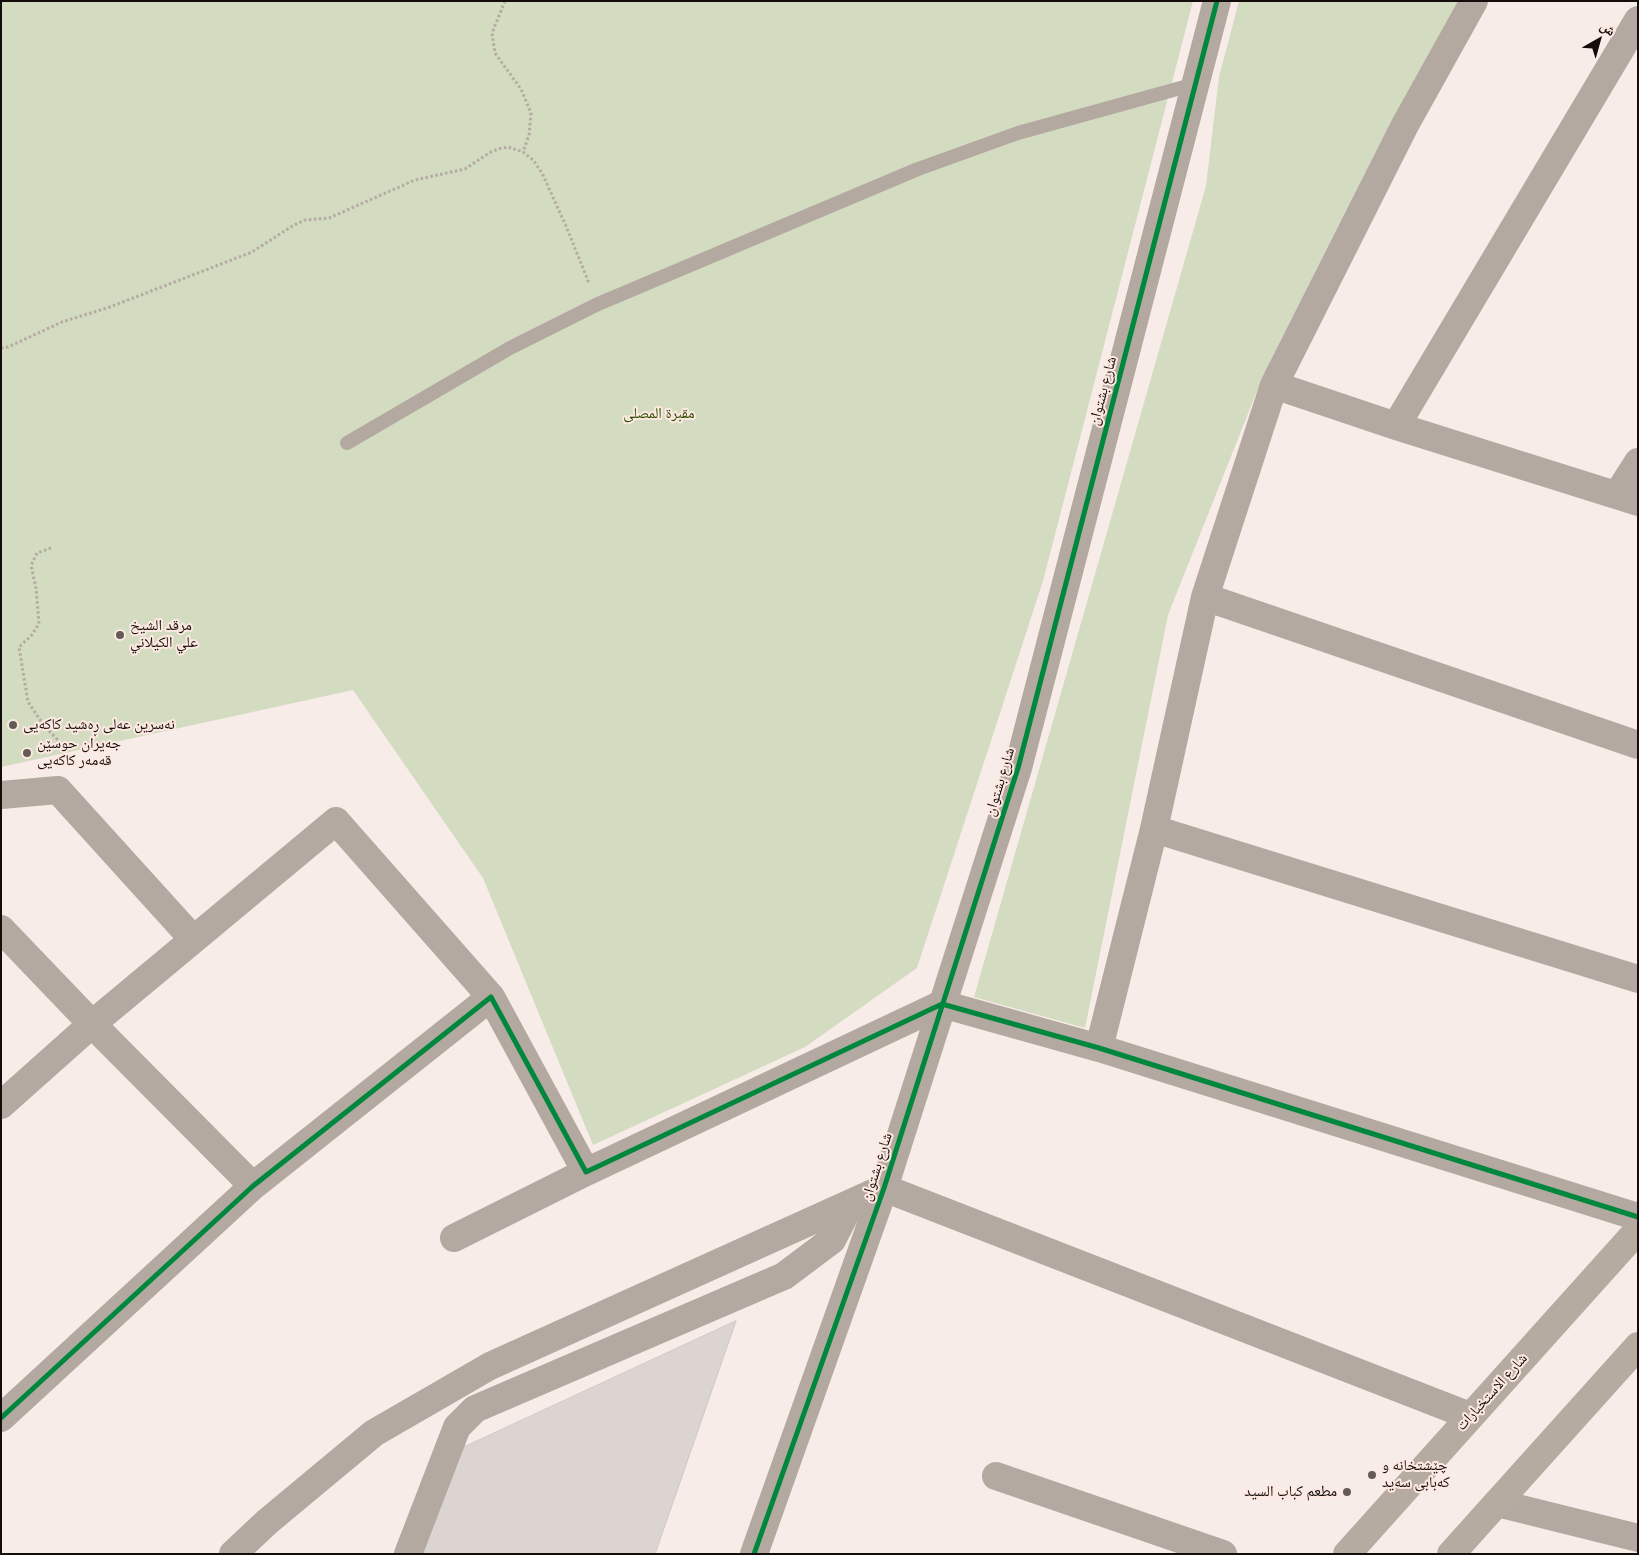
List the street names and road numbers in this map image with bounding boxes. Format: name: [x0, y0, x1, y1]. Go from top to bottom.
street label: شارع بشتوان: [1085, 354, 1121, 428]
street label: شارع بشتوان: [981, 745, 1019, 819]
street label: شارع بشتوان: [857, 1131, 897, 1203]
street label: شارع الاستخبارات: [1453, 1350, 1531, 1434]

